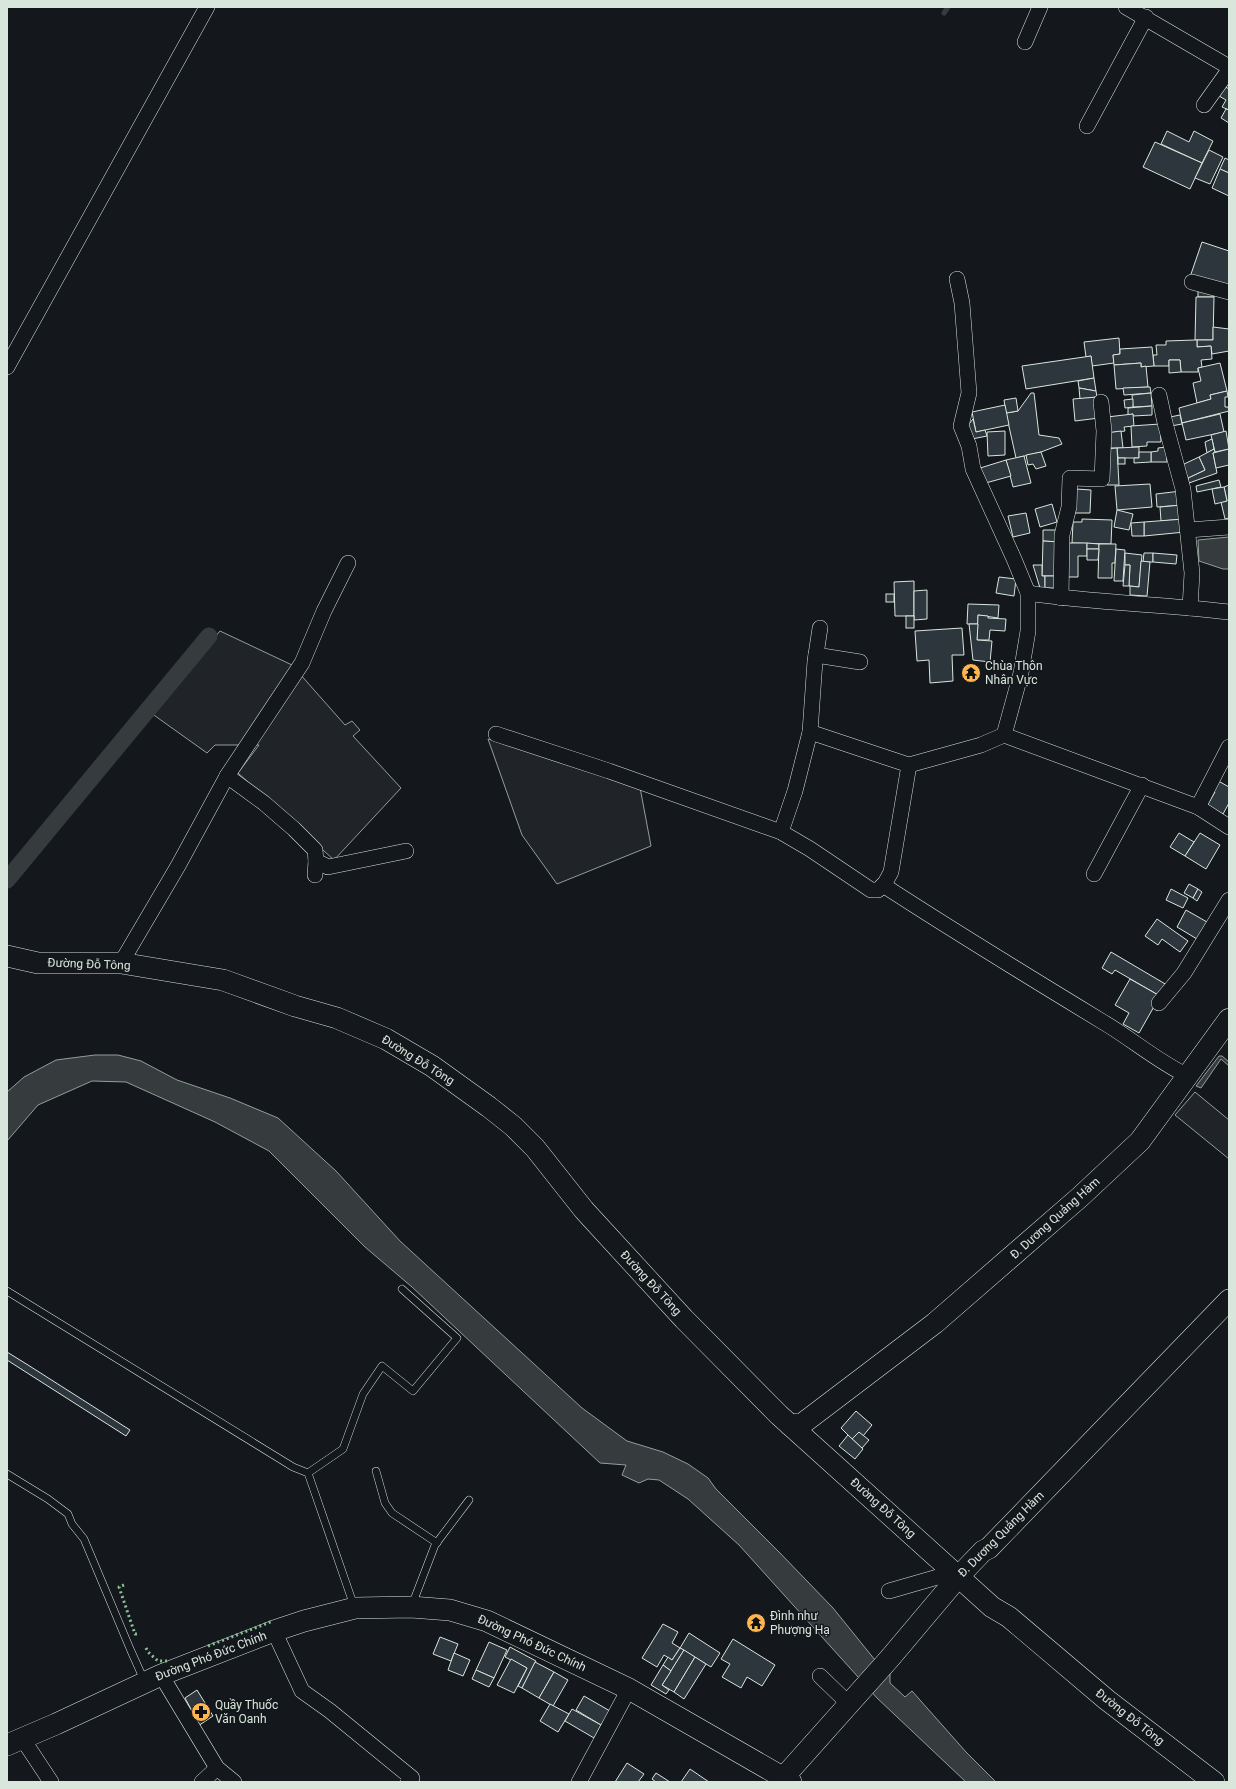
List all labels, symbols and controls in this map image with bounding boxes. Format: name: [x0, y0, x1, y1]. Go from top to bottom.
place label: Chùa Thôn Nhân Vực: [985, 659, 1043, 687]
temple icon: Chùa Thôn Nhân Vực: [960, 662, 982, 684]
street label: Đường Đỗ Tông: [47, 956, 131, 972]
street label: Đường Đỗ Tông: [379, 1032, 457, 1088]
street label: Đ. Dương Quảng Hàm: [1007, 1174, 1103, 1262]
street label: Đường Đỗ Tông: [618, 1248, 684, 1318]
street label: Đường Đỗ Tông: [847, 1475, 919, 1541]
street label: Đ. Dương Quảng Hàm: [955, 1488, 1047, 1580]
place label: Đình như Phượng Hạ: [770, 1609, 830, 1637]
street label: Đường Phó Đức Chính: [476, 1612, 588, 1674]
temple icon: Đình như Phượng Hạ: [745, 1612, 767, 1634]
street label: Đường Phó Đức Chính: [153, 1628, 269, 1684]
street label: Đường Đỗ Tông: [1093, 1686, 1167, 1748]
place label: Quầy Thuốc Văn Oanh: [215, 1698, 278, 1726]
pharmacy icon: Quầy Thuốc Văn Oanh: [190, 1701, 212, 1723]

